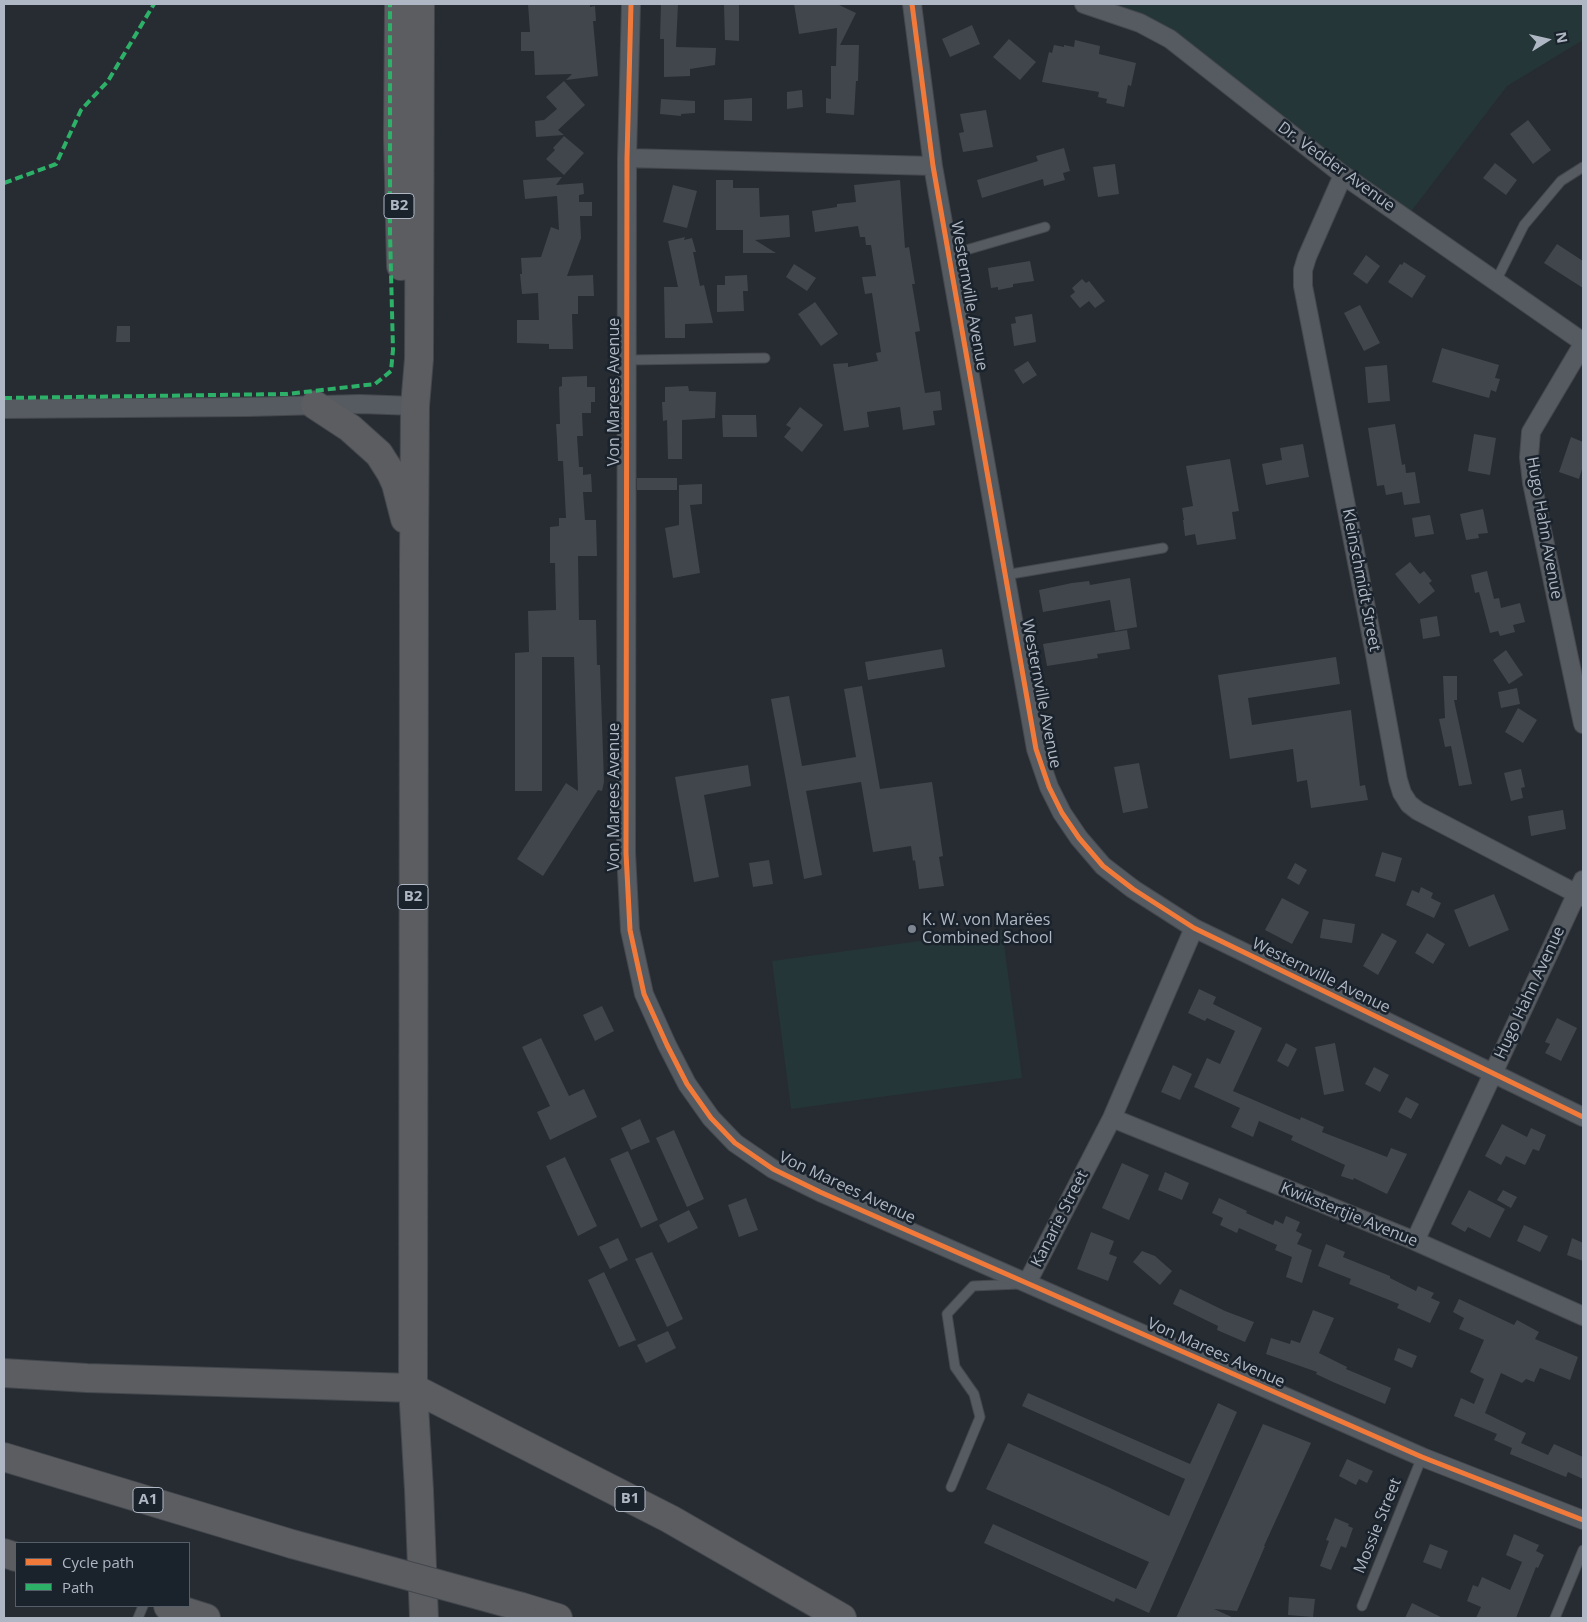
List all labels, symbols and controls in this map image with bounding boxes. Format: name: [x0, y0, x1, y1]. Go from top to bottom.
north arrow: [1522, 15, 1572, 65]
text: N: [1552, 30, 1573, 45]
street label: Dr. Vedder Avenue: [1274, 118, 1398, 216]
road number: B2: [384, 194, 414, 218]
street label: Westernville Avenue: [946, 220, 992, 372]
street label: Von Marees Avenue: [604, 318, 624, 466]
street label: Hugo Hahn Avenue: [1522, 455, 1566, 601]
street label: Kleinschmidt Street: [1338, 507, 1384, 653]
street label: Westernville Avenue: [1017, 618, 1065, 770]
street label: Von Marees Avenue: [604, 723, 624, 871]
road number: B2: [398, 884, 428, 910]
place label: K. W. von Marëes Combined School: [922, 910, 1053, 948]
marker: K. W. von Marëes Combined School: [906, 923, 918, 935]
street label: Hugo Hahn Avenue: [1491, 924, 1569, 1062]
street label: Westernville Avenue: [1249, 934, 1393, 1018]
street label: Von Marees Avenue: [776, 1148, 918, 1228]
street label: Kanarie Street: [1027, 1168, 1093, 1270]
street label: Kwikstertjie Avenue: [1278, 1179, 1420, 1251]
street label: Von Marees Avenue: [1144, 1314, 1288, 1392]
street label: Mossie Street: [1350, 1476, 1406, 1576]
road number: B1: [615, 1486, 645, 1512]
road number: A1: [133, 1488, 163, 1512]
legend: [15, 1542, 190, 1607]
text: Cycle path: [62, 1552, 134, 1572]
text: Path: [62, 1577, 94, 1597]

